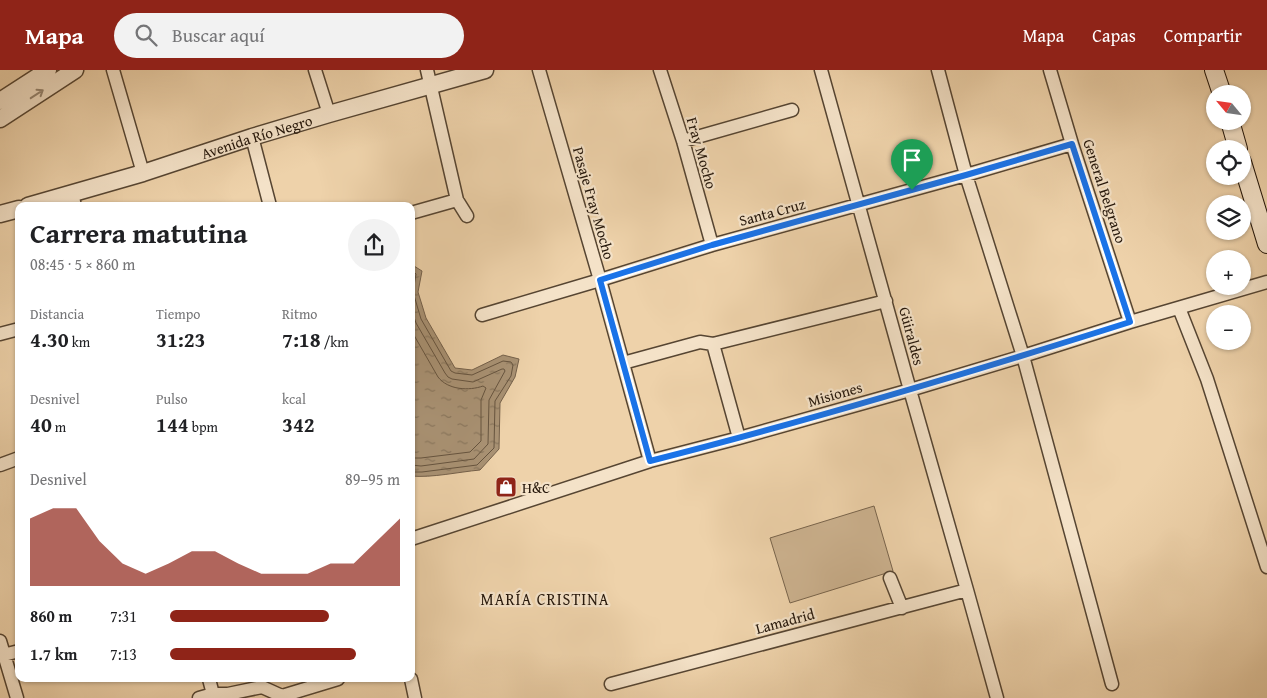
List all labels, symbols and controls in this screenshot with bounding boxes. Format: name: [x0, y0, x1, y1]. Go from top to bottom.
search box: [114, 13, 464, 58]
text: Mapa: [25, 18, 84, 53]
icon: search: [132, 21, 160, 49]
text: Buscar aquí: [172, 21, 265, 49]
text: Mapa: [1023, 22, 1064, 49]
text: Capas: [1092, 22, 1136, 49]
text: Compartir: [1164, 22, 1242, 49]
north arrow: [1206, 85, 1251, 130]
map controls: [1206, 85, 1251, 350]
one-way arrow: [30, 89, 44, 99]
street label: Avenida Río Negro: [198, 109, 315, 164]
street label: Fray Mocho: [682, 115, 722, 192]
street label: General Belgrano: [1078, 136, 1132, 246]
pin: [891, 139, 933, 190]
button: locate: [1206, 140, 1251, 185]
street label: Pasaje Fray Mocho: [568, 144, 620, 262]
icon: arrive: [898, 146, 926, 174]
street label: Santa Cruz: [737, 193, 808, 231]
button: layers: [1206, 195, 1251, 240]
text: Carrera matutina: [30, 212, 248, 253]
button: share: [348, 219, 400, 271]
button: +: [1206, 250, 1251, 295]
text: 08:45 · 5 × 860 m: [30, 252, 135, 276]
text: Distancia: [30, 304, 84, 324]
text: Tiempo: [156, 304, 200, 324]
text: Ritmo: [282, 304, 318, 324]
street label: Güiraldes: [894, 305, 930, 367]
button: −: [1206, 305, 1251, 350]
text: 4.30: [30, 324, 69, 355]
text: 31:23: [156, 324, 205, 355]
text: 7:18: [282, 324, 321, 355]
text: km: [69, 332, 90, 352]
text: /km: [321, 332, 349, 352]
street label: Misiones: [805, 376, 865, 412]
text: Desnivel: [30, 389, 80, 409]
text: Pulso: [156, 389, 188, 409]
text: kcal: [282, 389, 306, 409]
text: 40: [30, 409, 52, 440]
text: 144: [156, 409, 189, 440]
text: 342: [282, 409, 315, 440]
text: m: [52, 417, 66, 437]
text: bpm: [189, 417, 218, 437]
text: Desnivel: [30, 467, 87, 491]
text: 89–95 m: [345, 467, 400, 491]
shop icon: H&C: [494, 475, 518, 499]
place label: H&C: [522, 477, 550, 498]
district label: MARÍA CRISTINA: [481, 587, 609, 611]
street label: Lamadrid: [753, 603, 817, 639]
text: 860 m: [30, 604, 72, 628]
text: 7:31: [110, 604, 137, 628]
text: 1.7 km: [30, 642, 77, 666]
text: 7:13: [110, 642, 137, 666]

